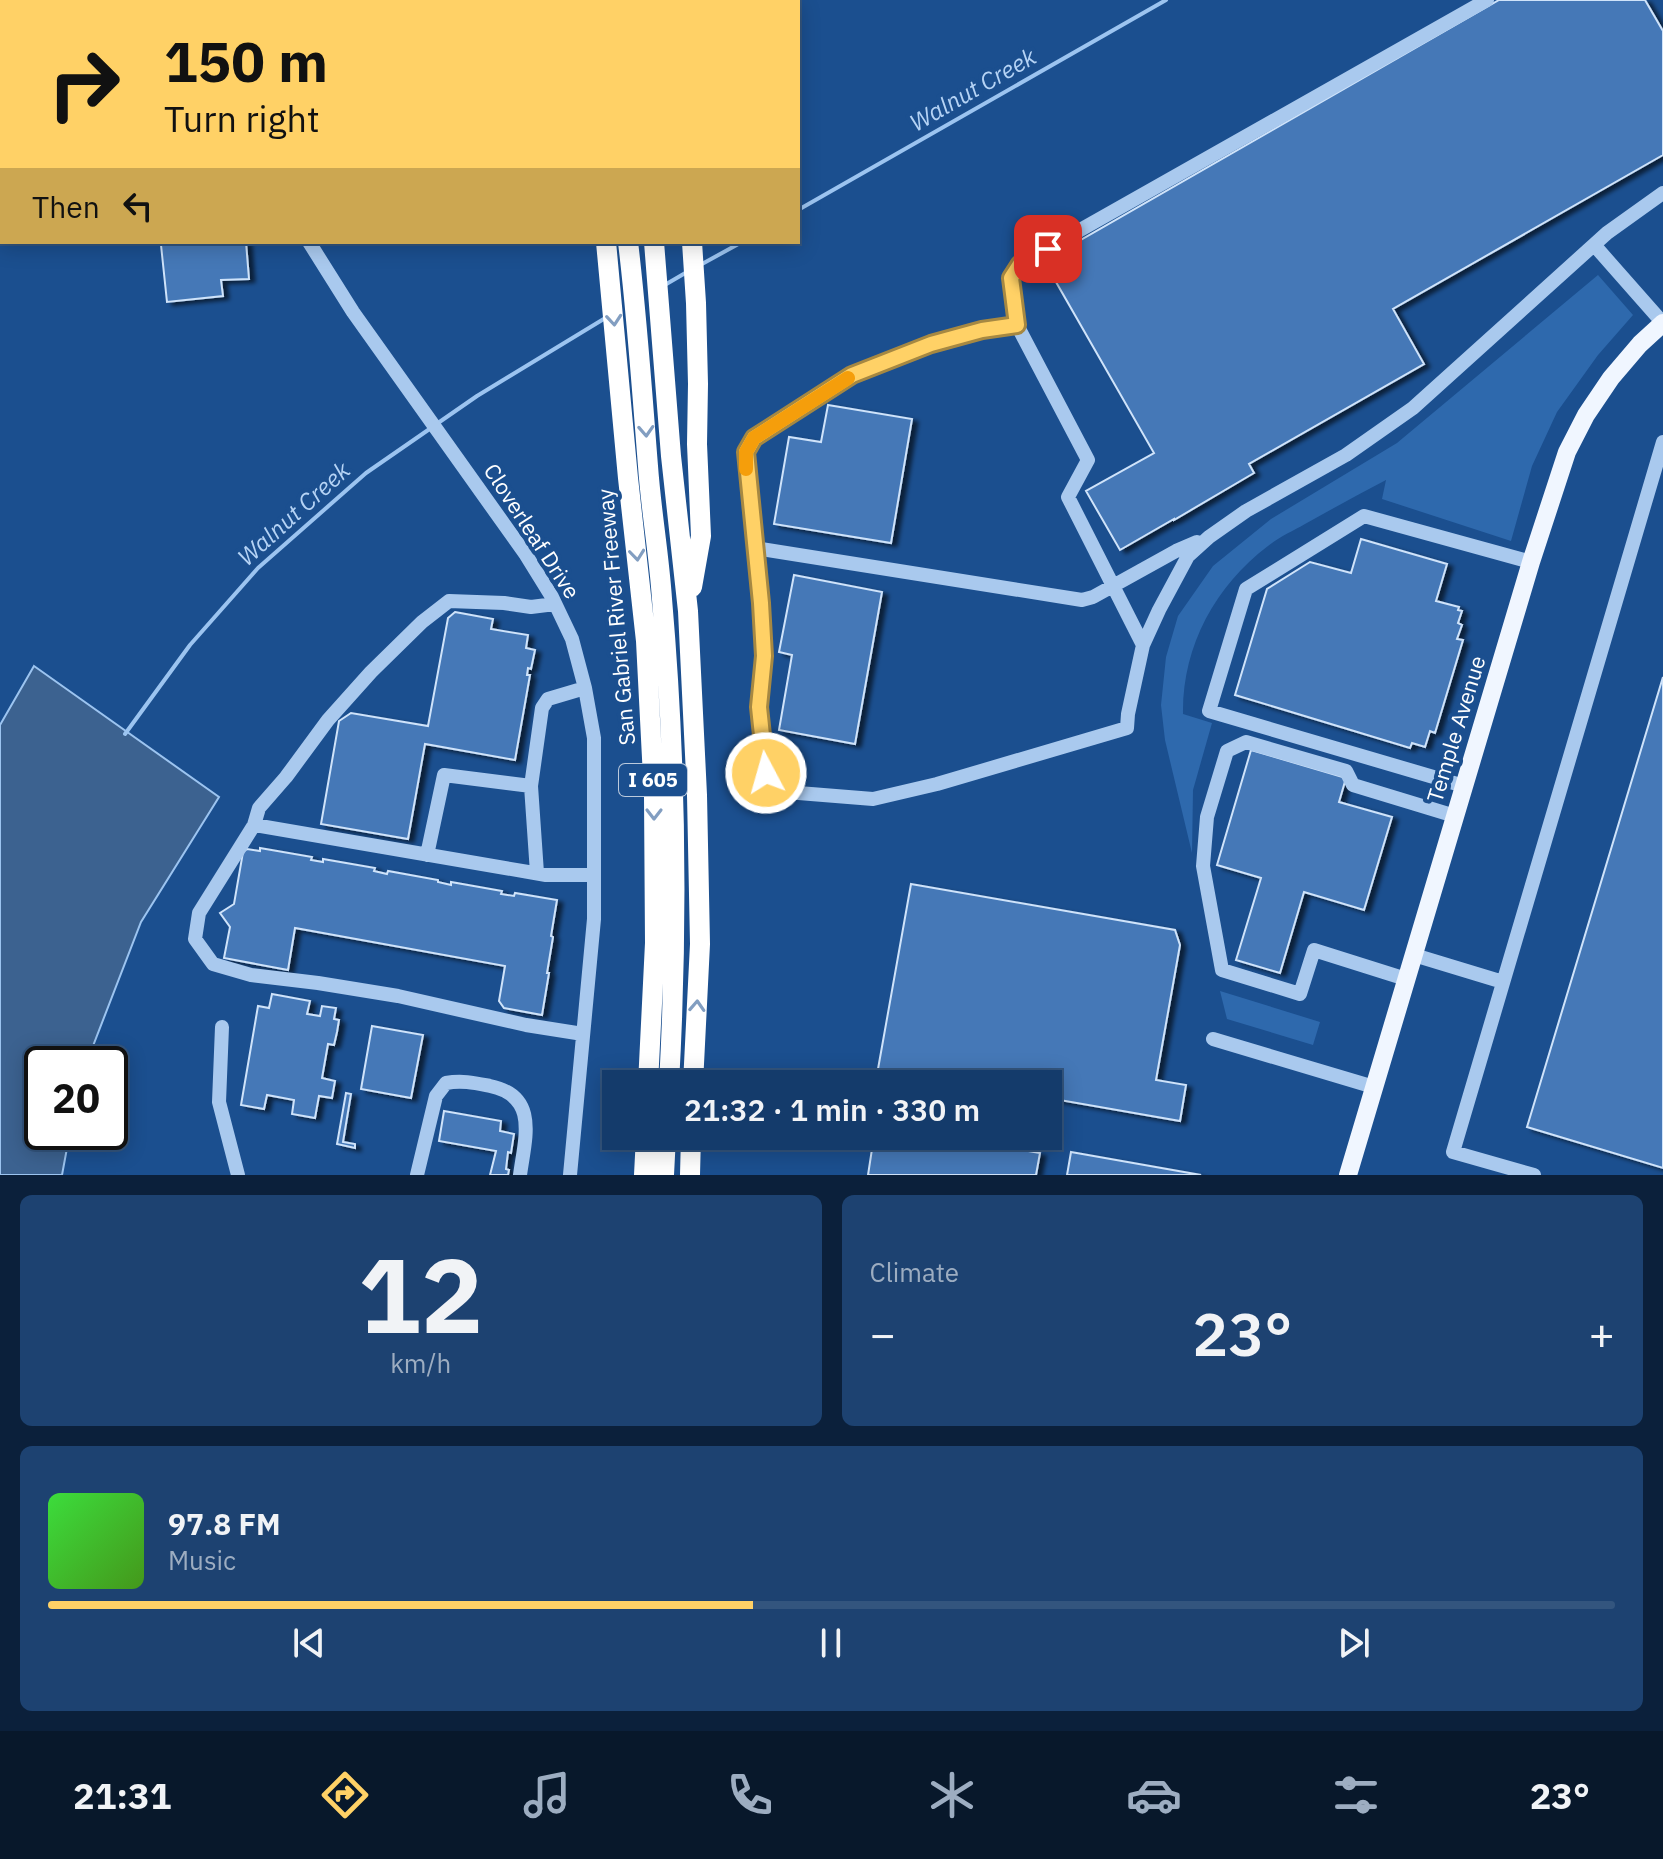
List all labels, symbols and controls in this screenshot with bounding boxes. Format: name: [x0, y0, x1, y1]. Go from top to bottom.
text: 150 m: [164, 25, 328, 97]
icon: right: [32, 32, 136, 136]
water label: Walnut Creek: [903, 40, 1042, 138]
text: Turn right: [164, 95, 320, 142]
icon: left: [116, 184, 160, 228]
text: Then: [32, 187, 100, 226]
pin: [1014, 215, 1082, 283]
icon: arrive: [1026, 227, 1070, 271]
one-way arrow: [605, 314, 622, 327]
one-way arrow: [637, 425, 654, 438]
water label: Walnut Creek: [230, 454, 357, 572]
street label: Cloverleaf Drive: [478, 457, 587, 604]
street label: San Gabriel River Freeway: [590, 487, 641, 747]
one-way arrow: [628, 549, 645, 562]
street label: Temple Avenue: [1419, 652, 1492, 806]
position arrow: [724, 731, 808, 815]
road number: I 605: [619, 764, 687, 796]
one-way arrow: [645, 808, 663, 821]
one-way arrow: [688, 999, 705, 1012]
speed limit sign: 20: [24, 1046, 128, 1150]
text: 21:32 · 1 min · 330 m: [684, 1090, 980, 1129]
text: 12: [358, 1226, 483, 1362]
text: Climate: [870, 1255, 959, 1289]
text: 23°: [1192, 1294, 1292, 1373]
text: −: [870, 1305, 896, 1362]
text: +: [1589, 1305, 1615, 1362]
text: km/h: [390, 1346, 451, 1380]
text: 97.8 FM: [168, 1504, 281, 1543]
text: Music: [168, 1543, 236, 1577]
icon: previous: [287, 1621, 331, 1665]
icon: pause: [809, 1621, 853, 1665]
icon: next: [1332, 1621, 1376, 1665]
icon: directions: [317, 1767, 373, 1823]
icon: music: [519, 1767, 575, 1823]
icon: phone: [722, 1767, 778, 1823]
icon: climate: [924, 1767, 980, 1823]
icon: car: [1126, 1767, 1182, 1823]
icon: filters: [1328, 1767, 1384, 1823]
text: 21:31: [73, 1772, 171, 1819]
text: 23°: [1530, 1772, 1590, 1819]

